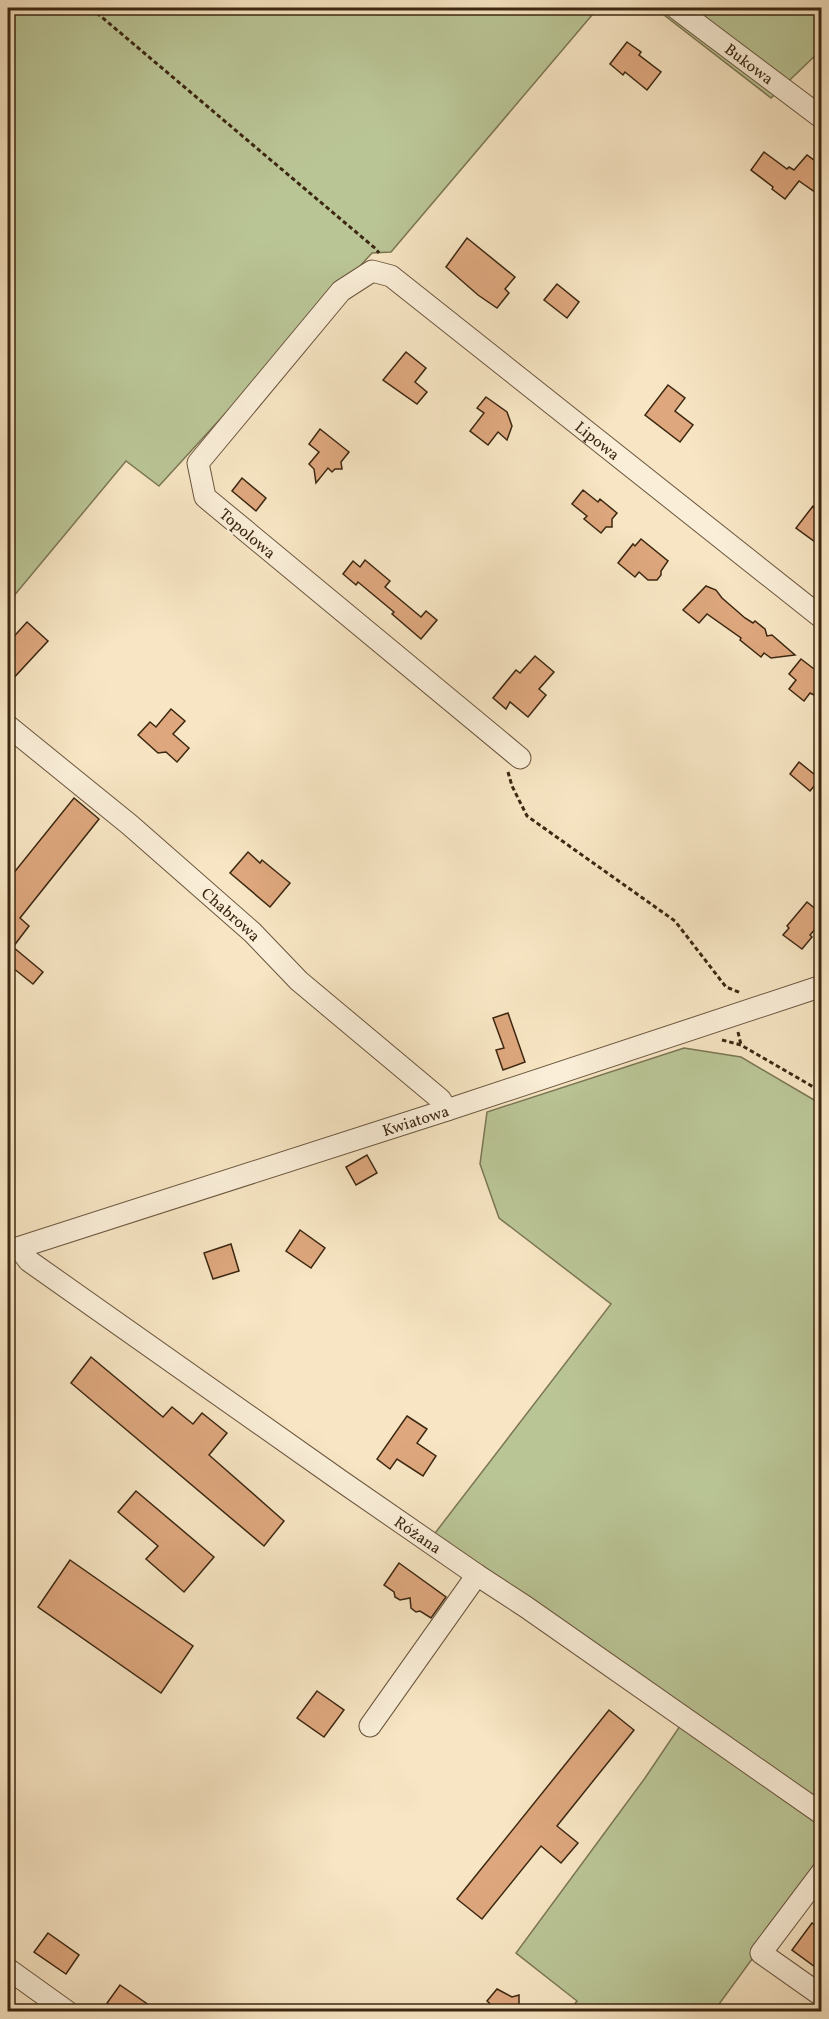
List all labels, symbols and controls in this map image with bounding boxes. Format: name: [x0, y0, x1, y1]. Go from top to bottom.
street label: Bukowa: [719, 39, 777, 91]
street label: Lipowa: [569, 417, 624, 466]
street label: Topolowa: [214, 504, 280, 565]
street label: Chabrowa: [196, 883, 265, 947]
street label: Kwiatowa: [380, 1101, 452, 1143]
street label: Różana: [389, 1512, 445, 1560]

